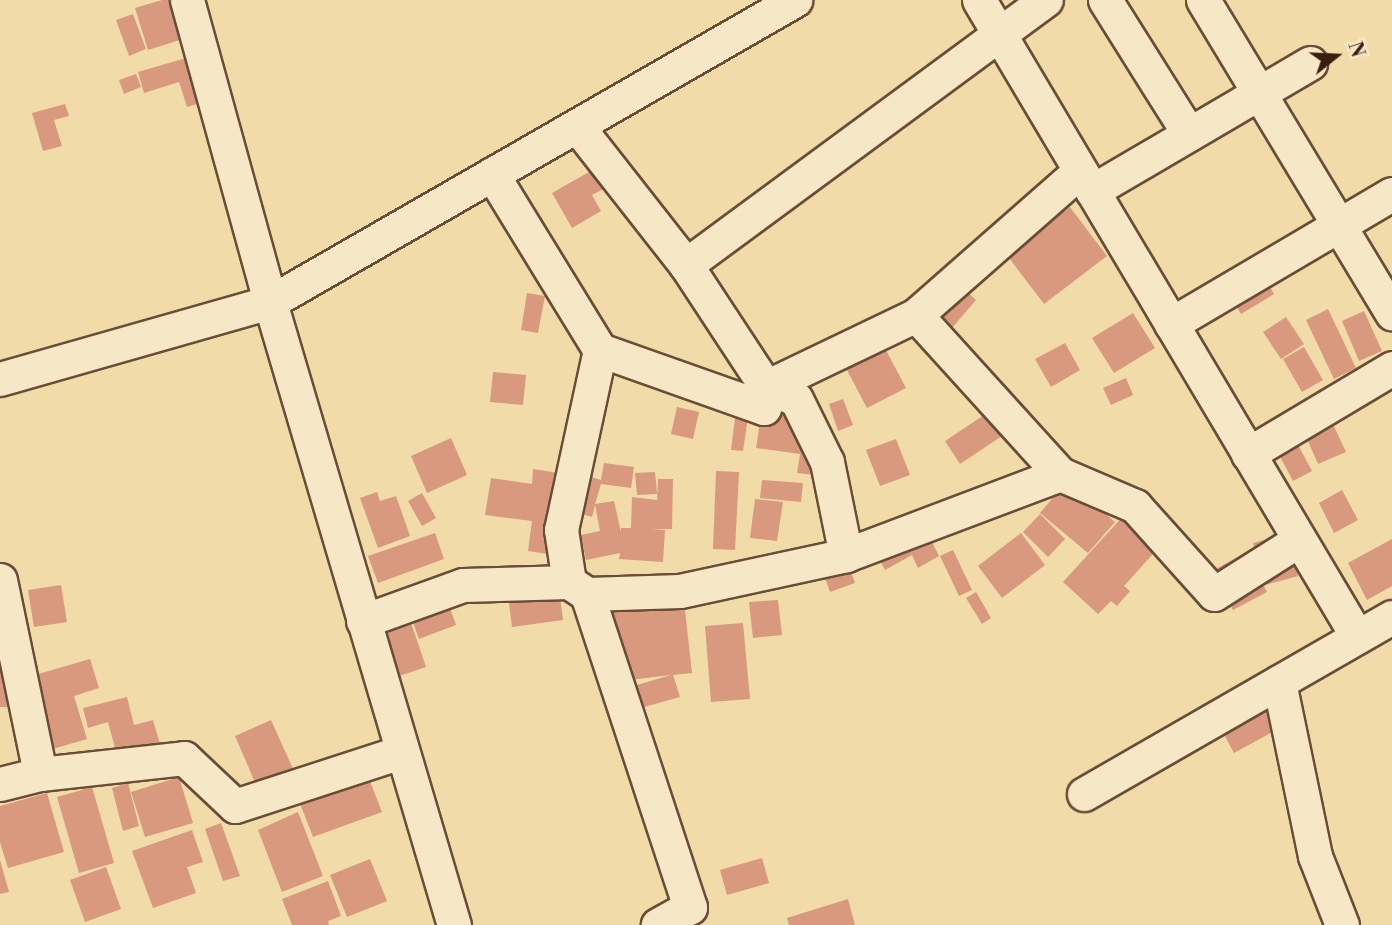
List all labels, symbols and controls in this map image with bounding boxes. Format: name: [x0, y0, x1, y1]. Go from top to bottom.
north arrow: [1301, 21, 1371, 91]
text: N: [1342, 39, 1370, 60]

